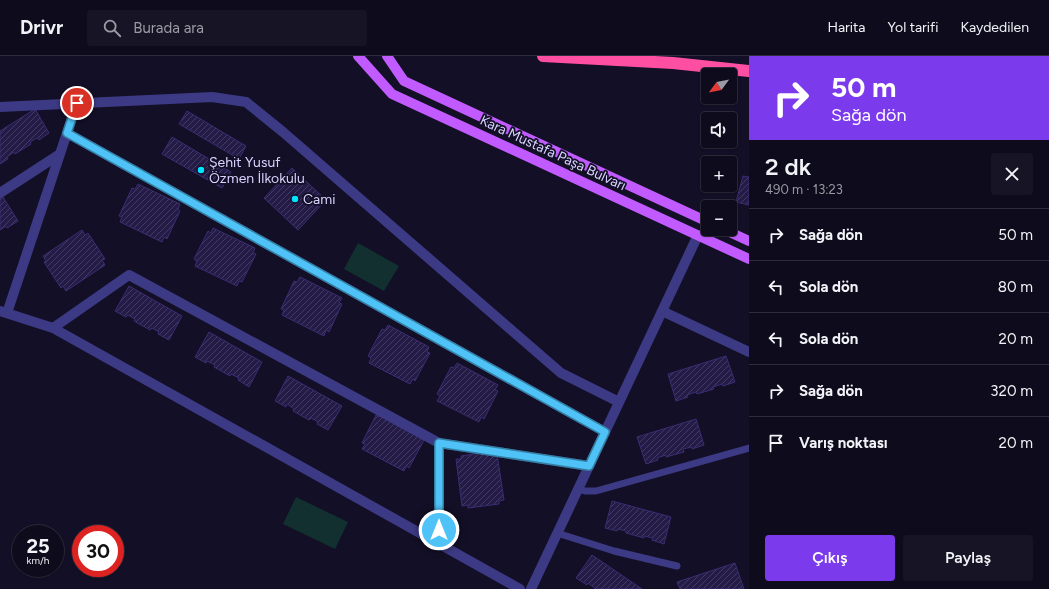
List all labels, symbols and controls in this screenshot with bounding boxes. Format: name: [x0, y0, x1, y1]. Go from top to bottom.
search box: [87, 10, 367, 46]
text: Drivr: [20, 16, 63, 39]
icon: search: [101, 17, 123, 39]
text: Burada ara: [133, 19, 204, 37]
text: Harita: [827, 19, 865, 36]
text: Yol tarifi: [887, 19, 939, 36]
text: Kaydedilen: [961, 19, 1029, 36]
north arrow: [701, 68, 737, 104]
map controls: [701, 68, 737, 236]
text: 50 m: [831, 70, 897, 104]
icon: right: [765, 72, 817, 124]
pin: [60, 86, 94, 120]
icon: arrive: [66, 92, 88, 114]
text: Sağa dön: [831, 104, 906, 126]
street label: Kara Mustafa Paşa Bulvarı: [477, 112, 629, 194]
button: sound: [701, 112, 737, 148]
text: 2 dk: [765, 152, 811, 181]
button: close: [991, 153, 1033, 195]
place label: Şehit Yusuf Özmen İlkokulu: [209, 154, 305, 187]
button: +: [701, 156, 737, 192]
marker: Şehit Yusuf Özmen İlkokulu: [196, 165, 206, 175]
text: 490 m · 13:23: [765, 182, 843, 197]
place label: Cami: [303, 191, 335, 208]
marker: Cami: [290, 194, 300, 204]
button: −: [701, 200, 737, 236]
icon: right: [765, 224, 787, 246]
text: Sağa dön: [799, 226, 863, 244]
text: 50 m: [998, 226, 1033, 244]
icon: left: [765, 276, 787, 298]
text: Sola dön: [799, 278, 858, 296]
text: 80 m: [998, 278, 1033, 296]
icon: left: [765, 328, 787, 350]
text: Sola dön: [799, 330, 858, 348]
text: 20 m: [999, 330, 1033, 348]
icon: right: [765, 380, 787, 402]
text: Sağa dön: [799, 382, 863, 400]
text: 320 m: [990, 382, 1033, 400]
icon: arrive: [765, 432, 787, 454]
text: Varış noktası: [799, 434, 888, 452]
text: 20 m: [999, 434, 1033, 452]
position arrow: [418, 509, 460, 551]
speed limit sign: 30: [72, 525, 124, 577]
text: 25: [26, 534, 50, 558]
button: Çıkış: [765, 535, 895, 581]
button: Paylaş: [903, 535, 1033, 581]
text: km/h: [27, 554, 49, 567]

